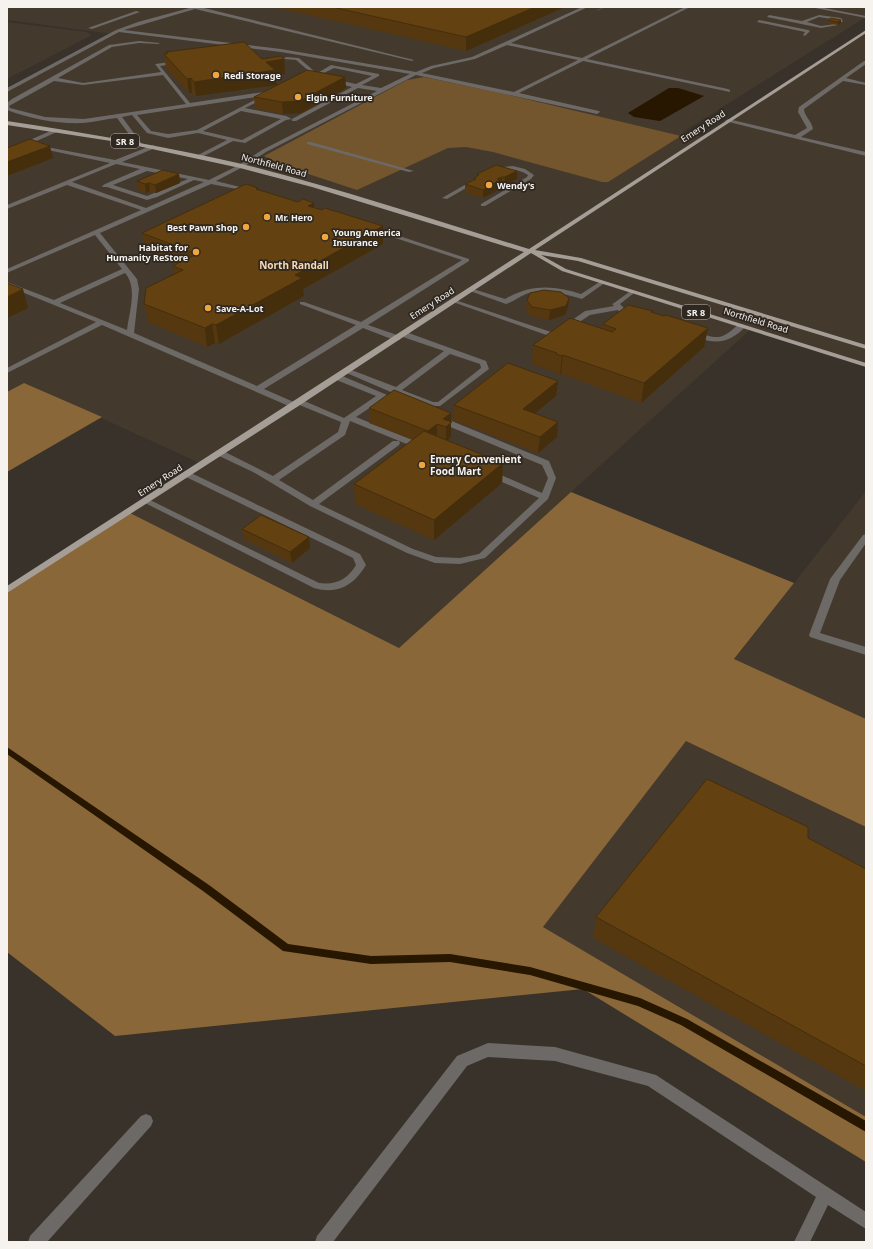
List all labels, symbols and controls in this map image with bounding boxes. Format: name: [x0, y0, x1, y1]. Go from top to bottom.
place label: Redi Storage: [224, 69, 281, 82]
marker: Redi Storage: [211, 70, 221, 80]
place label: Elgin Furniture: [306, 91, 373, 104]
marker: Elgin Furniture: [293, 92, 303, 102]
street label: Emery Road: [678, 107, 728, 145]
road number: SR 8: [111, 134, 139, 148]
street label: Northfield Road: [240, 150, 308, 180]
place label: Wendy's: [497, 179, 535, 192]
marker: Wendy's: [484, 180, 494, 190]
place label: Mr. Hero: [275, 211, 313, 224]
marker: Mr. Hero: [262, 212, 272, 222]
place label: Best Pawn Shop: [167, 221, 238, 234]
marker: Best Pawn Shop: [241, 222, 251, 232]
place label: Young America Insurance: [333, 226, 401, 249]
marker: Young America Insurance: [320, 232, 330, 242]
place label: Habitat for Humanity ReStore: [106, 241, 188, 264]
marker: Habitat for Humanity ReStore: [191, 247, 201, 257]
district label: North Randall: [259, 258, 329, 272]
street label: Emery Road: [407, 284, 457, 322]
place label: Save-A-Lot: [216, 302, 264, 315]
marker: Save-A-Lot: [203, 303, 213, 313]
street label: Northfield Road: [722, 304, 790, 336]
road number: SR 8: [682, 305, 710, 319]
place label: Emery Convenient Food Mart: [430, 452, 522, 478]
marker: Emery Convenient Food Mart: [417, 460, 427, 470]
street label: Emery Road: [135, 461, 185, 499]

